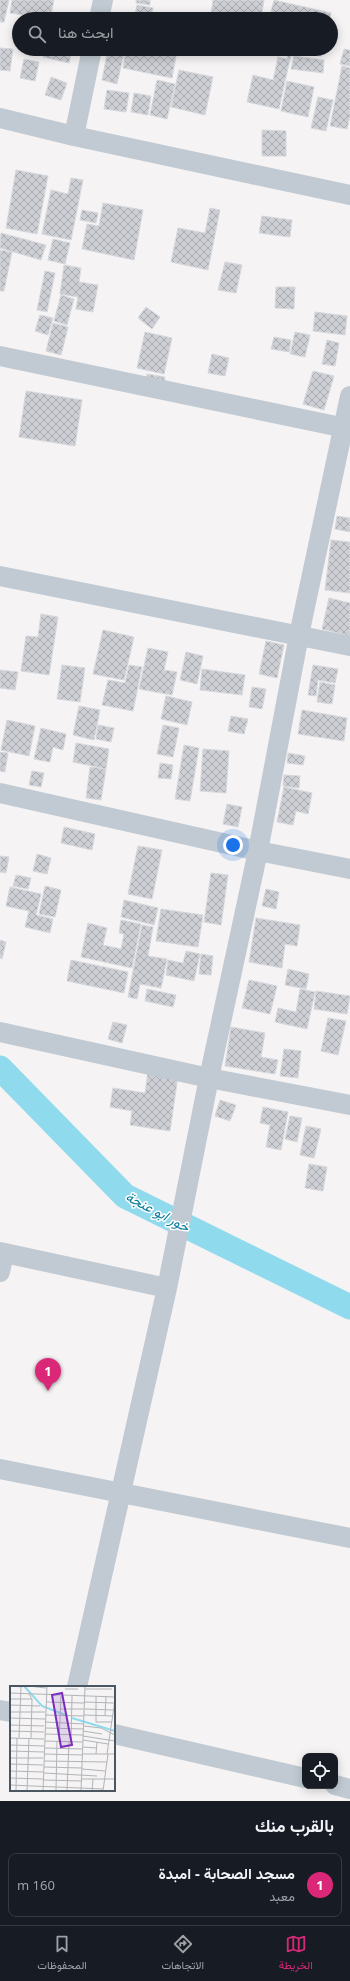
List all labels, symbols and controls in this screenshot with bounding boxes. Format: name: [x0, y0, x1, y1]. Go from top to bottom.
search box: [12, 12, 338, 56]
text: ابحث هنا: [58, 22, 113, 42]
icon: search: [26, 23, 48, 45]
your location: [223, 835, 243, 855]
water label: خور ابو عنجة: [123, 1186, 194, 1236]
pin: 1: [35, 1358, 61, 1391]
inset map: [10, 1686, 115, 1791]
map controls: [302, 1753, 338, 1789]
button: locate: [302, 1753, 338, 1789]
text: بالقرب منك: [255, 1814, 334, 1837]
text: مسجد الصحابة - امبدة: [158, 1863, 295, 1883]
text: 160 m: [17, 1876, 55, 1894]
text: 1: [316, 1876, 324, 1894]
text: معبد: [269, 1887, 295, 1905]
tab: المحفوظات: [37, 1933, 87, 1975]
tab: الاتجاهات: [161, 1933, 204, 1975]
tab: الخريطة: [279, 1933, 313, 1975]

